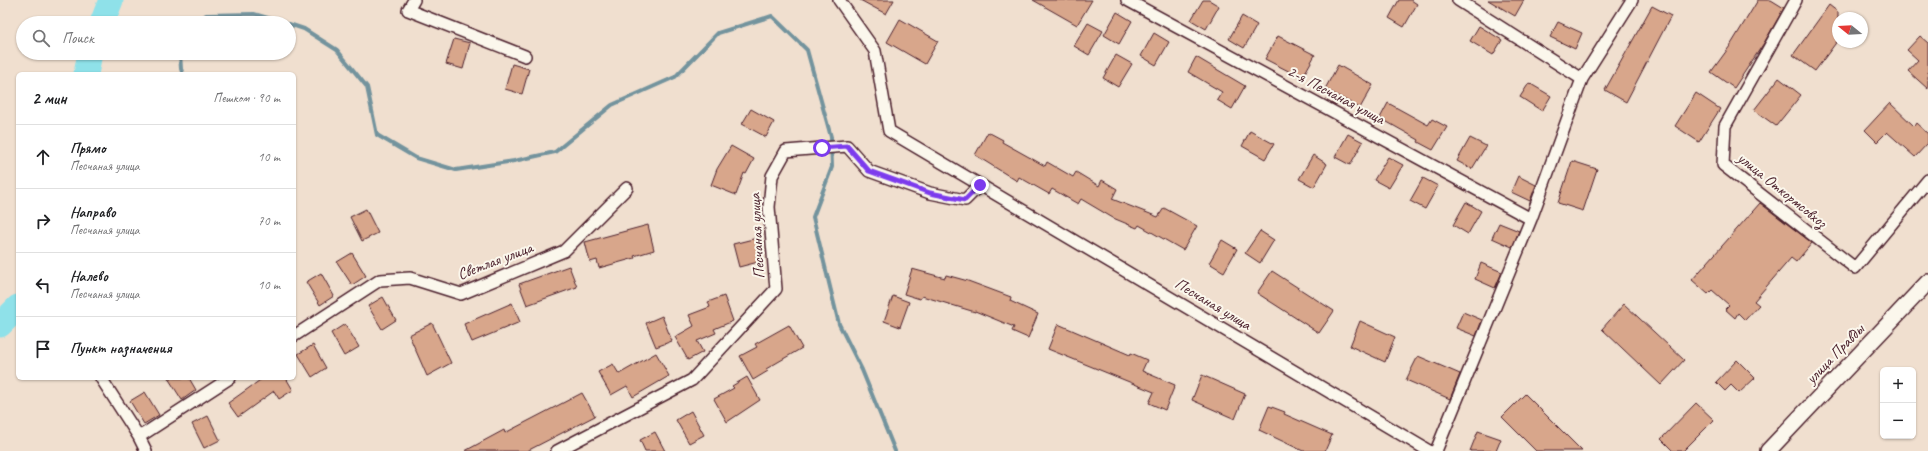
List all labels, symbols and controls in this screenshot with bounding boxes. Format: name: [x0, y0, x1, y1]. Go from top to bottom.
north arrow: [1832, 12, 1868, 48]
search box: [16, 16, 296, 60]
icon: search: [30, 27, 52, 49]
text: Поиск: [62, 29, 94, 48]
street label: 2-я Песчаная улица: [1284, 61, 1389, 130]
text: 2 мин: [32, 88, 67, 109]
text: Пешком · 90 m: [213, 90, 280, 106]
text: Прямо: [70, 139, 106, 158]
route start: [813, 139, 831, 157]
icon: ahead: [32, 146, 54, 168]
street label: улица Откормсовхоз: [1733, 147, 1832, 233]
text: 10 m: [258, 149, 280, 165]
text: Песчаная улица: [70, 158, 140, 174]
route end: [971, 176, 989, 194]
street label: Песчаная улица: [745, 192, 769, 279]
text: Направо: [70, 203, 116, 222]
icon: right: [32, 210, 54, 232]
text: 70 m: [258, 213, 280, 229]
text: Песчаная улица: [70, 222, 140, 238]
street label: Светлая улица: [455, 237, 537, 284]
text: Налево: [70, 267, 108, 286]
street label: Песчаная улица: [1171, 273, 1256, 335]
icon: left: [32, 274, 54, 296]
text: 10 m: [258, 277, 280, 293]
text: Песчаная улица: [70, 286, 140, 302]
street label: улица Правды: [1801, 319, 1870, 389]
icon: arrive: [32, 338, 54, 360]
text: Пункт назначения: [70, 339, 172, 358]
map controls: [1880, 367, 1916, 439]
button: +: [1880, 367, 1916, 403]
button: −: [1880, 403, 1916, 439]

